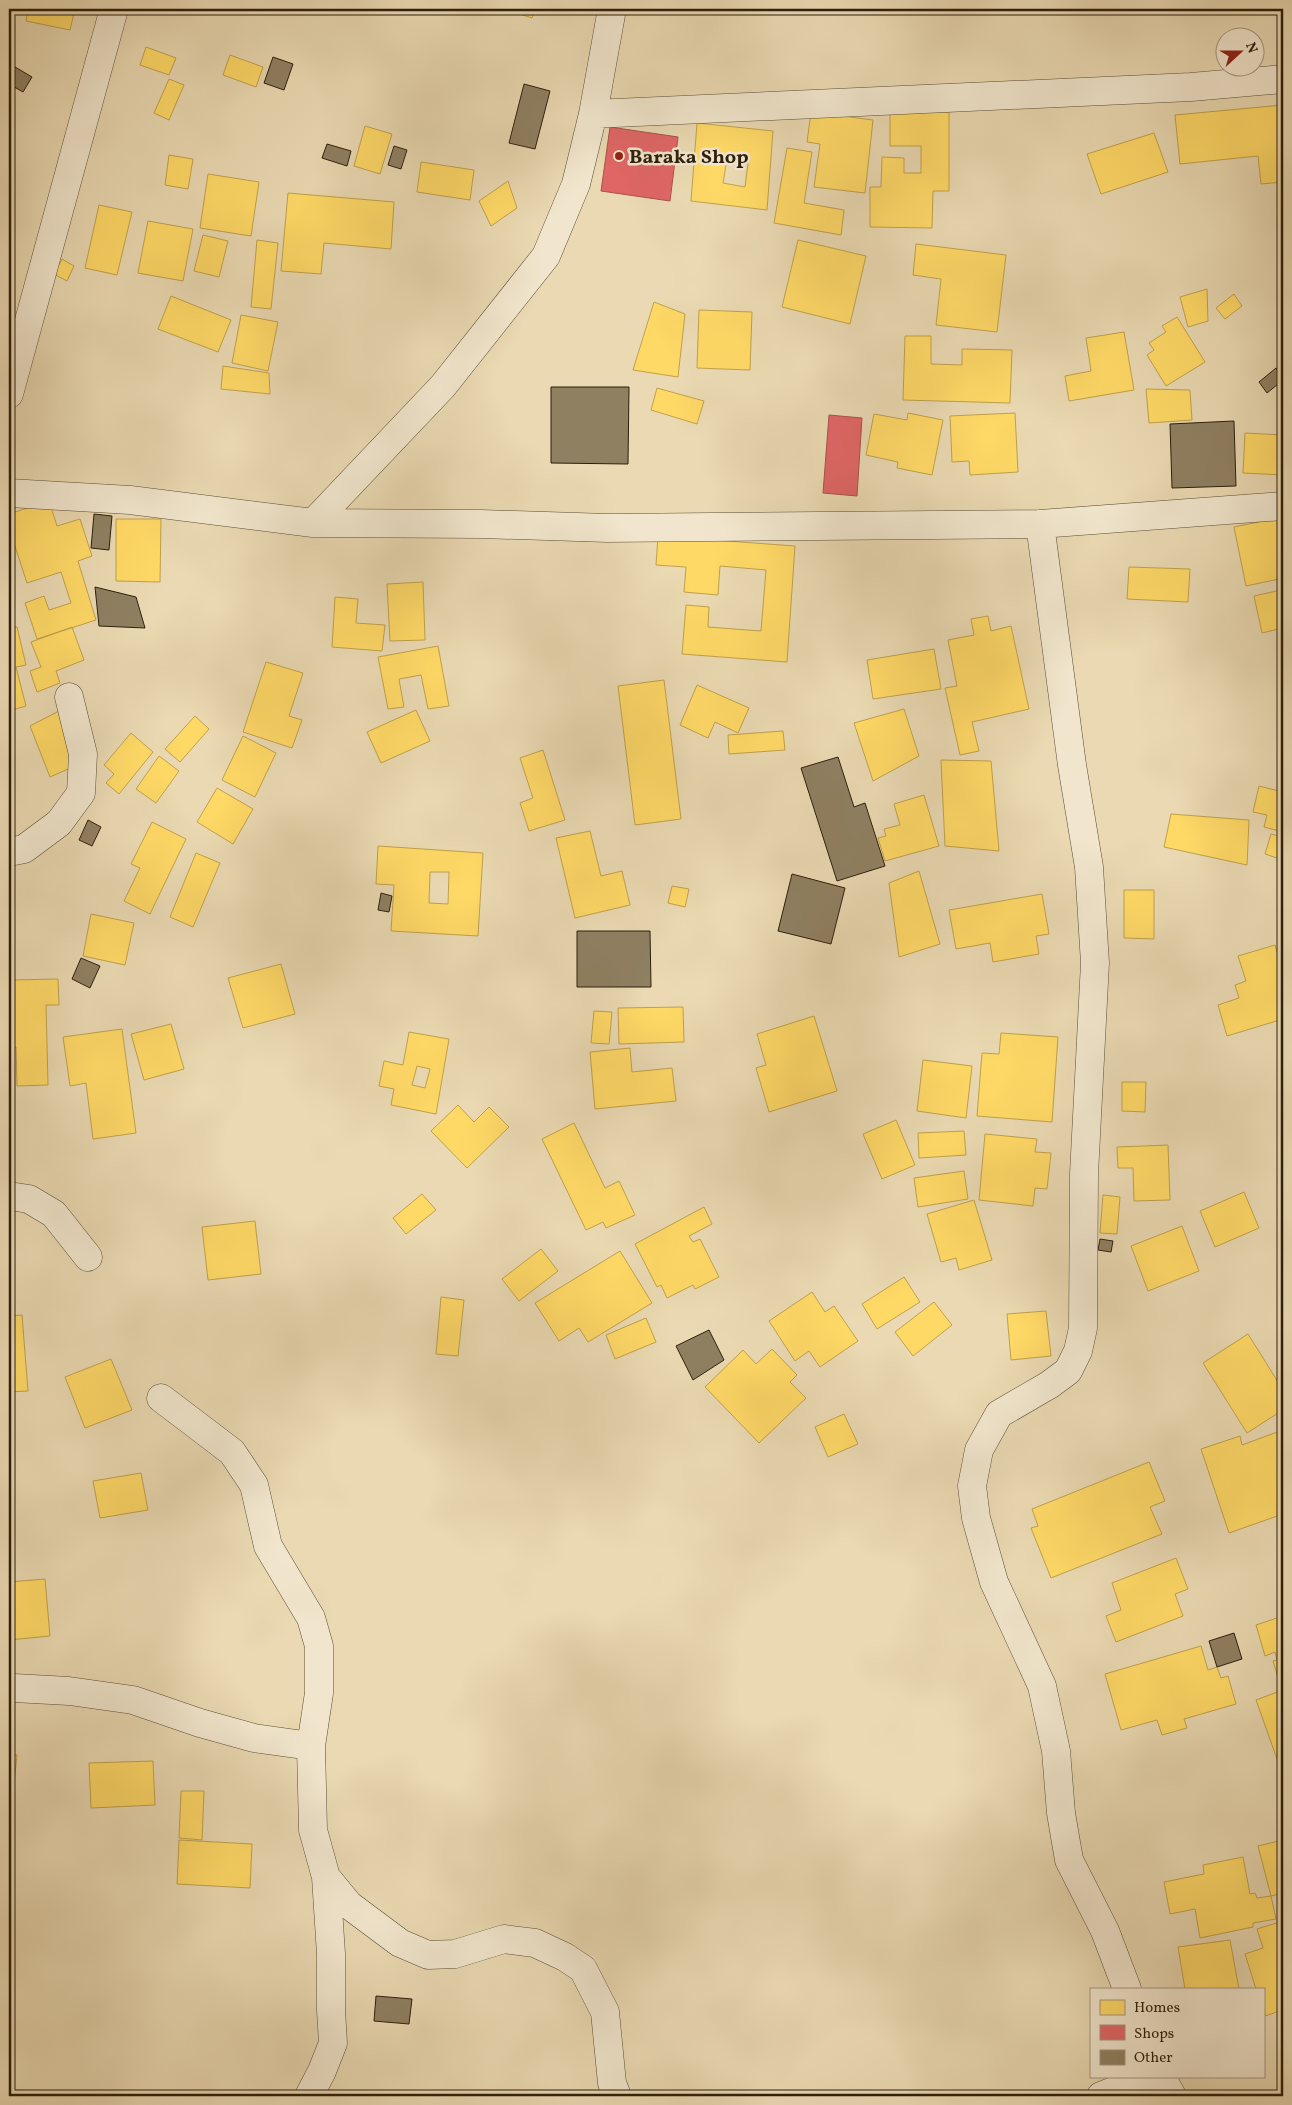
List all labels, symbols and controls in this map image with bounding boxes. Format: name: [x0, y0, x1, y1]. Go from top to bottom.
north arrow: [1214, 28, 1264, 78]
text: N: [1240, 40, 1261, 56]
place label: Baraka Shop: [629, 144, 749, 172]
marker: Baraka Shop: [613, 150, 625, 162]
legend: [1090, 1988, 1264, 2078]
text: Homes: [1134, 1998, 1180, 2019]
text: Shops: [1134, 2024, 1174, 2045]
text: Other: [1134, 2048, 1173, 2069]

